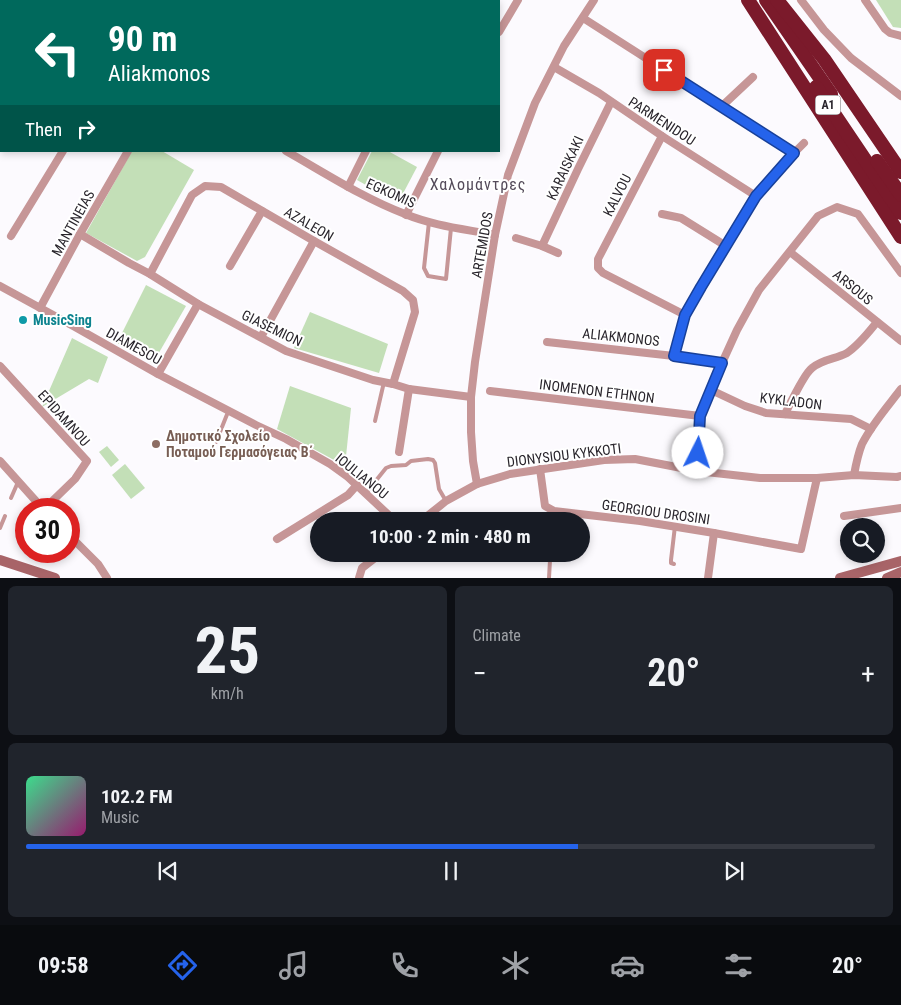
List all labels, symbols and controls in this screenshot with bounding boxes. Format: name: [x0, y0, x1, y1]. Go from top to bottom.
text: 90 m: [108, 19, 177, 60]
icon: left: [25, 20, 90, 85]
pin: [643, 49, 685, 91]
icon: arrive: [650, 56, 678, 84]
text: Aliakmonos: [108, 61, 211, 86]
street label: PARMENIDOU: [626, 94, 698, 149]
road number: A1: [816, 96, 840, 114]
icon: right: [72, 115, 100, 143]
text: Then: [25, 118, 62, 141]
street label: KARAISKAKI: [543, 133, 587, 203]
street label: KALVOU: [600, 171, 634, 219]
street label: EGKOMIS: [364, 175, 418, 211]
district label: Χαλομάντρες: [430, 175, 526, 194]
street label: MANTINEIAS: [48, 187, 98, 259]
street label: AZALEON: [282, 204, 336, 244]
street label: ARTEMIDOS: [468, 211, 496, 279]
street label: ARSOUS: [830, 266, 876, 308]
street label: GIASEMION: [239, 306, 305, 350]
place label: MusicSing: [33, 312, 92, 328]
marker: MusicSing: [17, 314, 29, 326]
street label: DIAMESOU: [104, 324, 165, 368]
street label: ALIAKMONOS: [582, 325, 660, 349]
street label: INOMENON ETHNON: [538, 376, 656, 406]
street label: EPIDAMNOU: [35, 387, 93, 449]
street label: KYKLADON: [759, 389, 823, 413]
position arrow: [671, 426, 723, 478]
place label: Δημοτικό Σχολείο Ποταμού Γερμασόγειας Β΄: [166, 428, 313, 460]
marker: Δημοτικό Σχολείο Ποταμού Γερμασόγειας Β΄: [150, 438, 162, 450]
street label: DIONYSIOU KYKKOTI: [506, 440, 622, 470]
street label: IOULIANOU: [332, 450, 392, 502]
street label: GEORGIOU DROSINI: [601, 496, 711, 528]
speed limit sign: 30: [15, 498, 80, 563]
map controls: [840, 518, 885, 563]
button: search: [840, 518, 885, 563]
text: 10:00 · 2 min · 480 m: [369, 525, 531, 548]
text: 25: [194, 613, 260, 689]
text: Climate: [473, 626, 521, 645]
text: 20°: [647, 651, 700, 695]
text: −: [473, 657, 487, 690]
text: +: [861, 657, 875, 690]
text: km/h: [211, 684, 244, 703]
text: 102.2 FM: [101, 785, 173, 808]
text: Music: [101, 808, 139, 827]
icon: previous: [154, 857, 182, 885]
icon: pause: [437, 857, 465, 885]
icon: next: [720, 857, 748, 885]
icon: directions: [165, 948, 200, 983]
icon: music: [276, 948, 311, 983]
icon: phone: [387, 948, 422, 983]
icon: climate: [498, 948, 533, 983]
icon: car: [610, 948, 645, 983]
icon: filters: [721, 948, 756, 983]
text: 09:58: [38, 953, 89, 978]
text: 20°: [832, 953, 863, 978]

